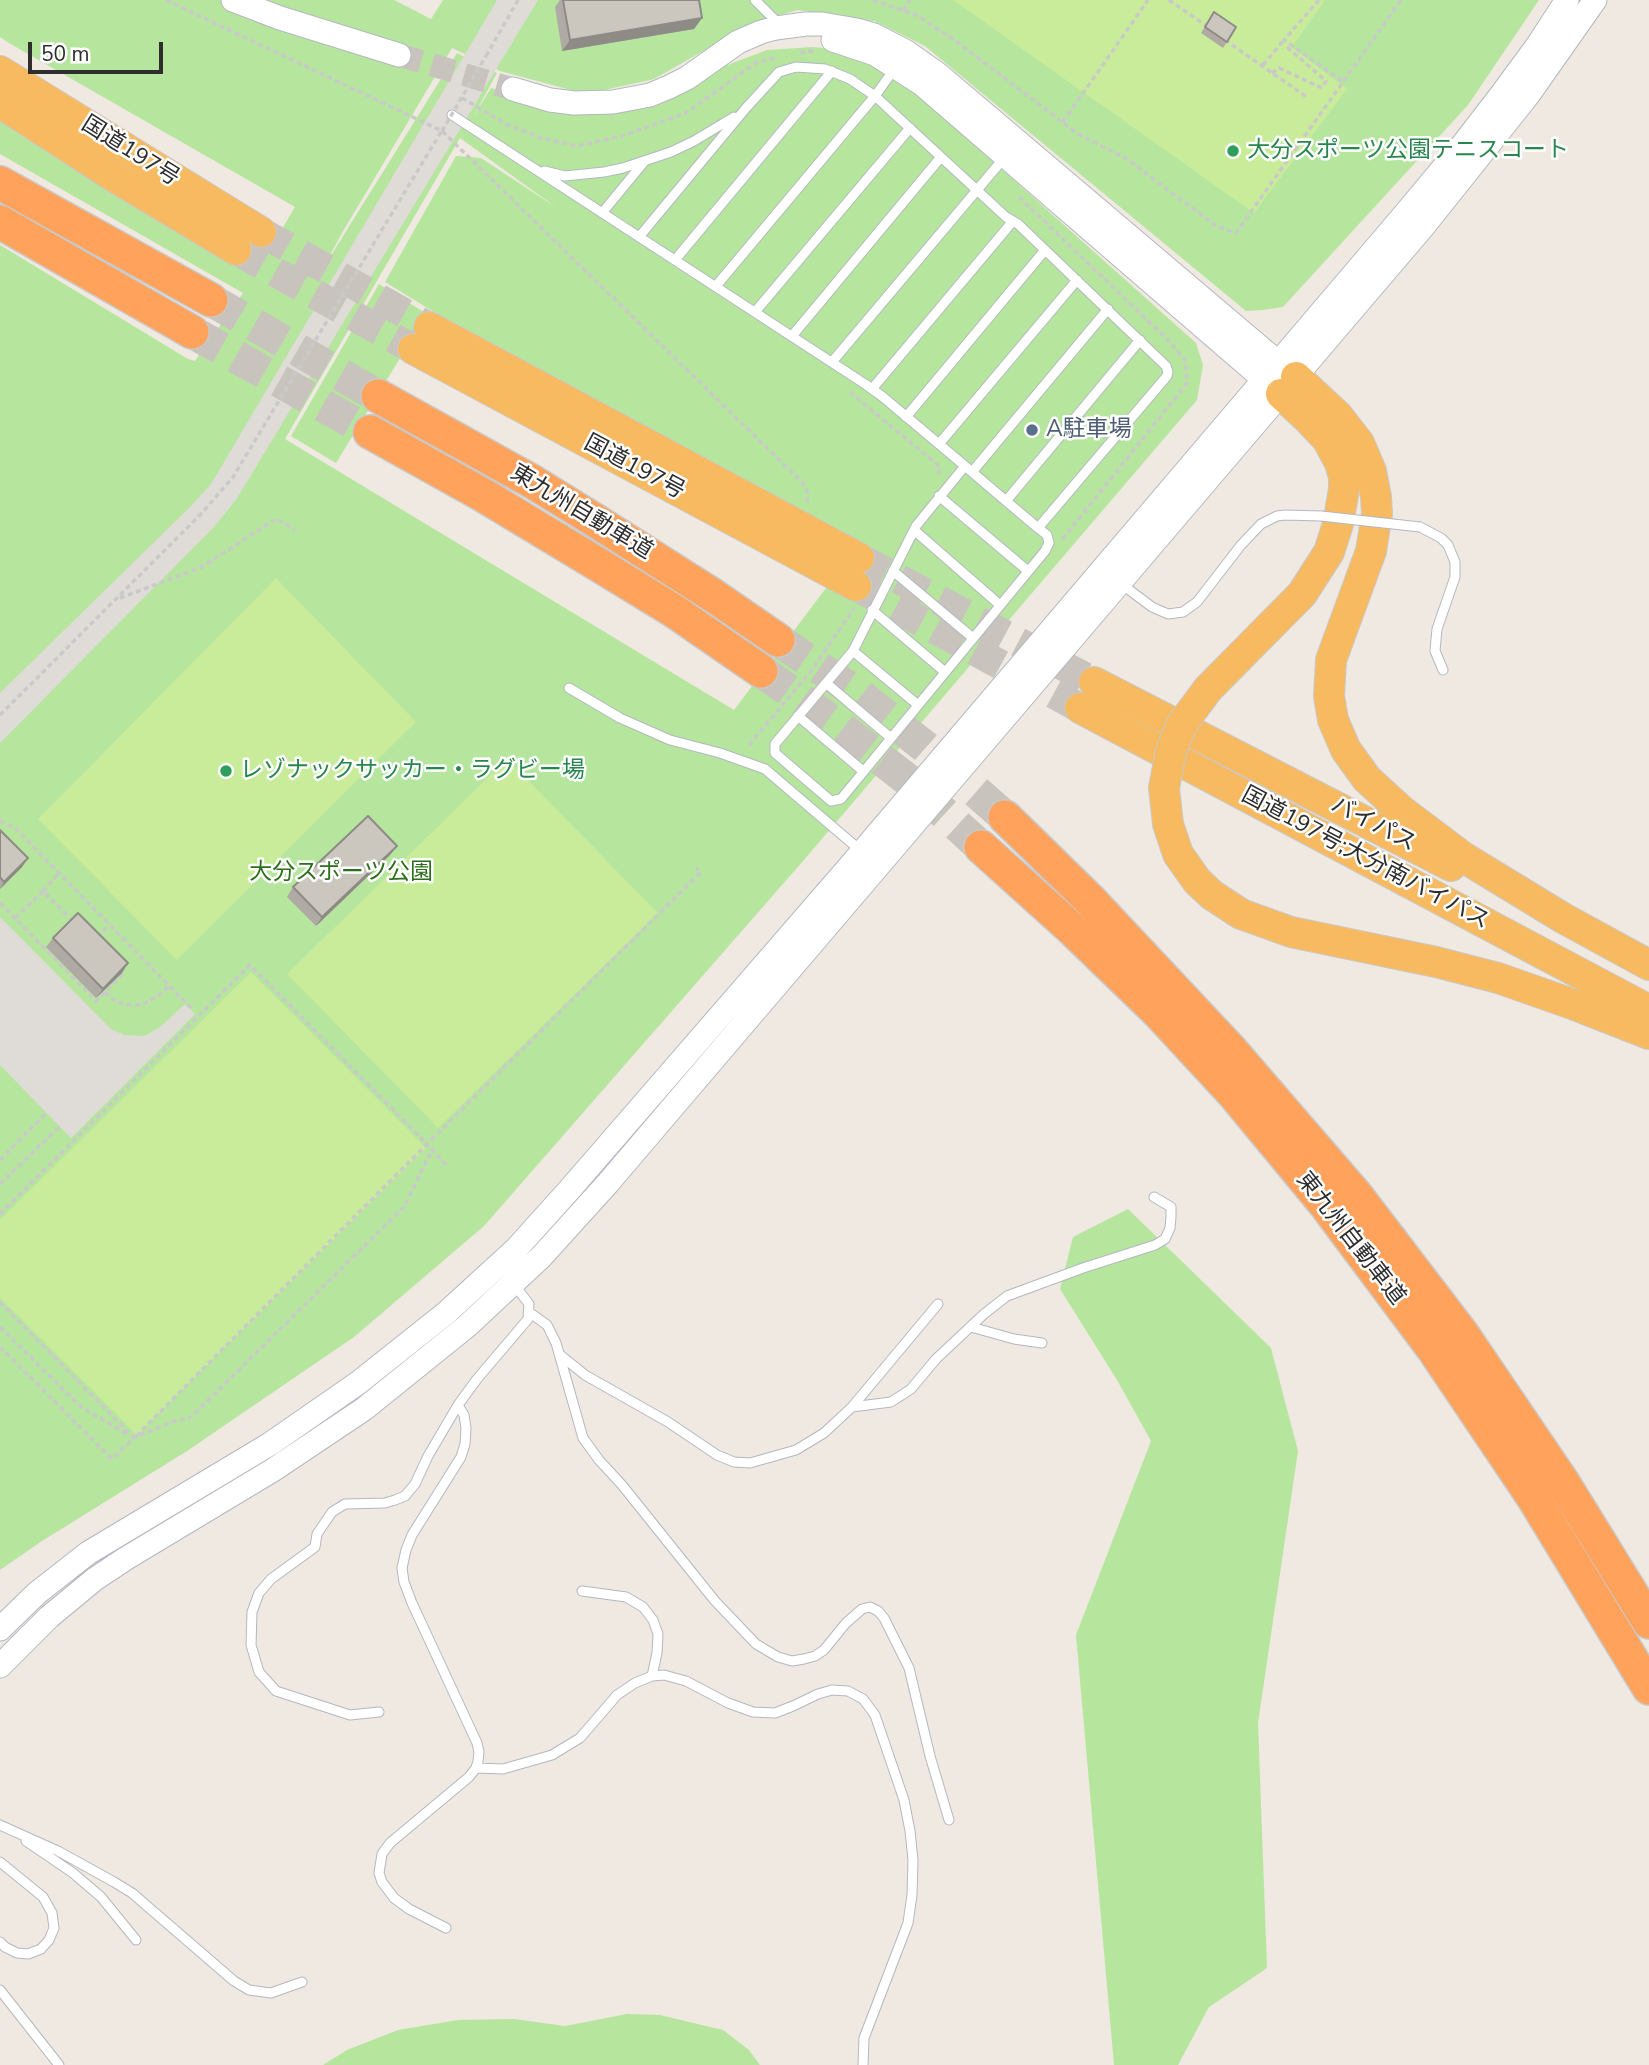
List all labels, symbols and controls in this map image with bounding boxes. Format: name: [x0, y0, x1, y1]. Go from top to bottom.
scale bar: [32, 28, 166, 72]
text: 50 m: [41, 40, 90, 68]
street label: 国道197号: [76, 111, 184, 193]
place label: 大分スポーツ公園テニスコート: [1247, 137, 1569, 165]
marker: 大分スポーツ公園テニスコート: [1225, 143, 1241, 159]
place label: A駐車場: [1046, 416, 1132, 444]
marker: A駐車場: [1024, 422, 1040, 438]
street label: 国道197号: [579, 430, 689, 506]
street label: 東九州自動車道: [505, 460, 657, 566]
place label: レゾナックサッカー・ラグビー場: [240, 757, 585, 785]
marker: レゾナックサッカー・ラグビー場: [218, 763, 234, 779]
street label: 国道197号;大分南バイパス: [1236, 782, 1494, 936]
street label: バイパス: [1326, 792, 1420, 858]
park label: 大分スポーツ公園: [249, 859, 433, 887]
street label: 東九州自動車道: [1290, 1167, 1410, 1311]

